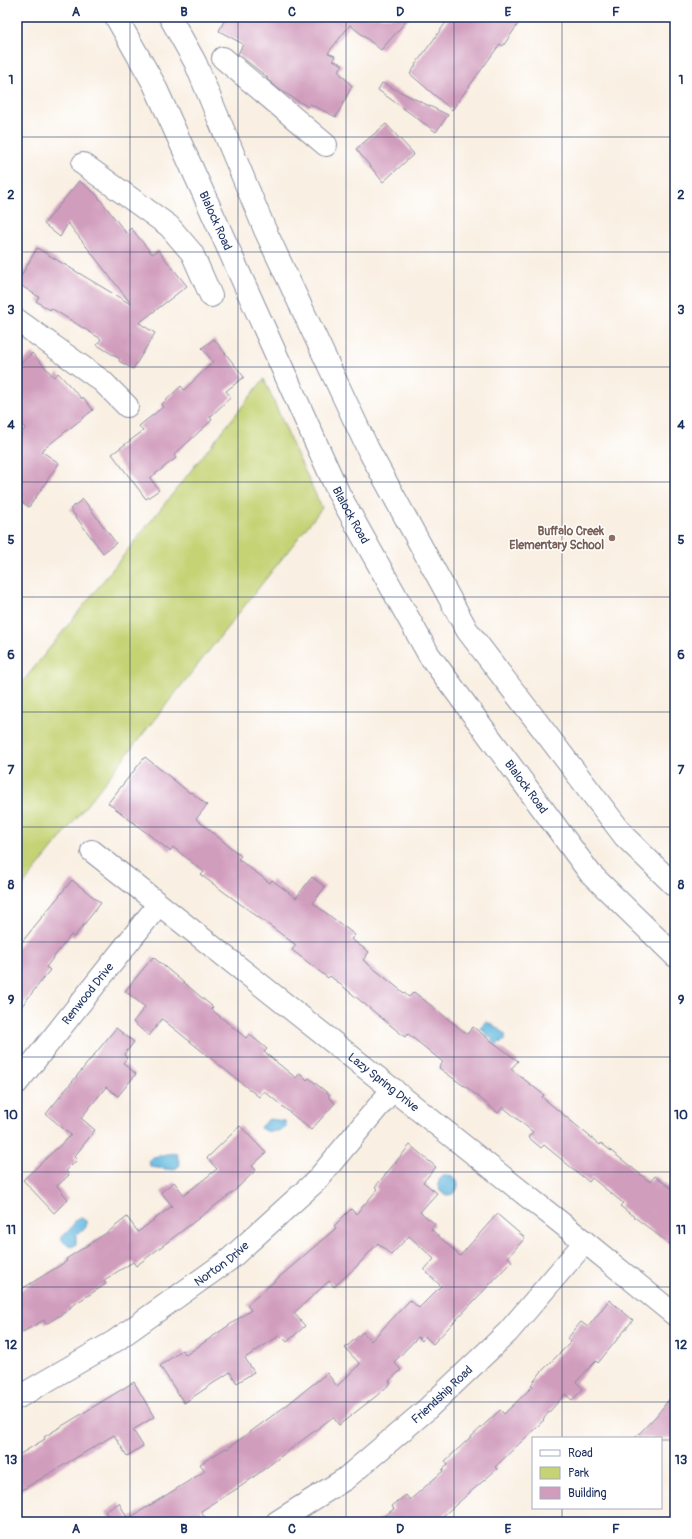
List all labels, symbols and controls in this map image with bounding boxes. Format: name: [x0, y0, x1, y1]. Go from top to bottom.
text: A: [72, 4, 81, 20]
text: B: [180, 4, 188, 20]
text: C: [288, 4, 296, 20]
text: D: [396, 4, 404, 20]
text: E: [505, 4, 512, 20]
text: F: [612, 4, 620, 20]
text: 1: [8, 72, 14, 88]
text: 1: [678, 72, 684, 88]
text: 2: [7, 187, 15, 203]
text: 2: [677, 187, 685, 203]
street label: Blalock Road: [195, 189, 235, 253]
text: 3: [7, 302, 15, 318]
text: 3: [677, 302, 685, 318]
text: 4: [7, 417, 15, 433]
text: 4: [677, 417, 685, 433]
street label: Blalock Road: [329, 484, 372, 547]
place label: Buffalo Creek Elementary School: [509, 524, 605, 553]
text: 5: [7, 532, 15, 548]
text: 5: [677, 532, 685, 548]
marker: Buffalo Creek Elementary School: [607, 533, 617, 543]
text: 6: [7, 647, 15, 663]
text: 6: [677, 647, 685, 663]
street label: Blalock Road: [501, 757, 551, 817]
text: 7: [8, 762, 15, 778]
text: 7: [678, 762, 685, 778]
text: 8: [8, 877, 15, 893]
text: 8: [678, 877, 685, 893]
street label: Renwood Drive: [59, 960, 117, 1028]
text: 9: [8, 992, 15, 1008]
text: 9: [678, 992, 685, 1008]
street label: Lazy Spring Drive: [345, 1050, 422, 1115]
text: 10: [4, 1107, 18, 1123]
text: 10: [674, 1107, 688, 1123]
text: 11: [6, 1222, 16, 1238]
text: 11: [676, 1222, 686, 1238]
street label: Norton Drive: [192, 1238, 252, 1290]
text: 12: [5, 1337, 17, 1353]
text: 12: [675, 1337, 687, 1353]
street label: Friendship Road: [409, 1363, 476, 1427]
legend: [532, 1437, 662, 1509]
text: Road: [568, 1446, 593, 1461]
text: 13: [5, 1452, 17, 1468]
text: 13: [675, 1452, 687, 1468]
text: Park: [568, 1466, 589, 1481]
text: Building: [568, 1486, 607, 1501]
text: A: [72, 1521, 81, 1537]
text: B: [180, 1521, 188, 1537]
text: C: [288, 1521, 296, 1537]
text: D: [396, 1521, 404, 1537]
text: E: [505, 1521, 512, 1537]
text: F: [612, 1521, 620, 1537]

